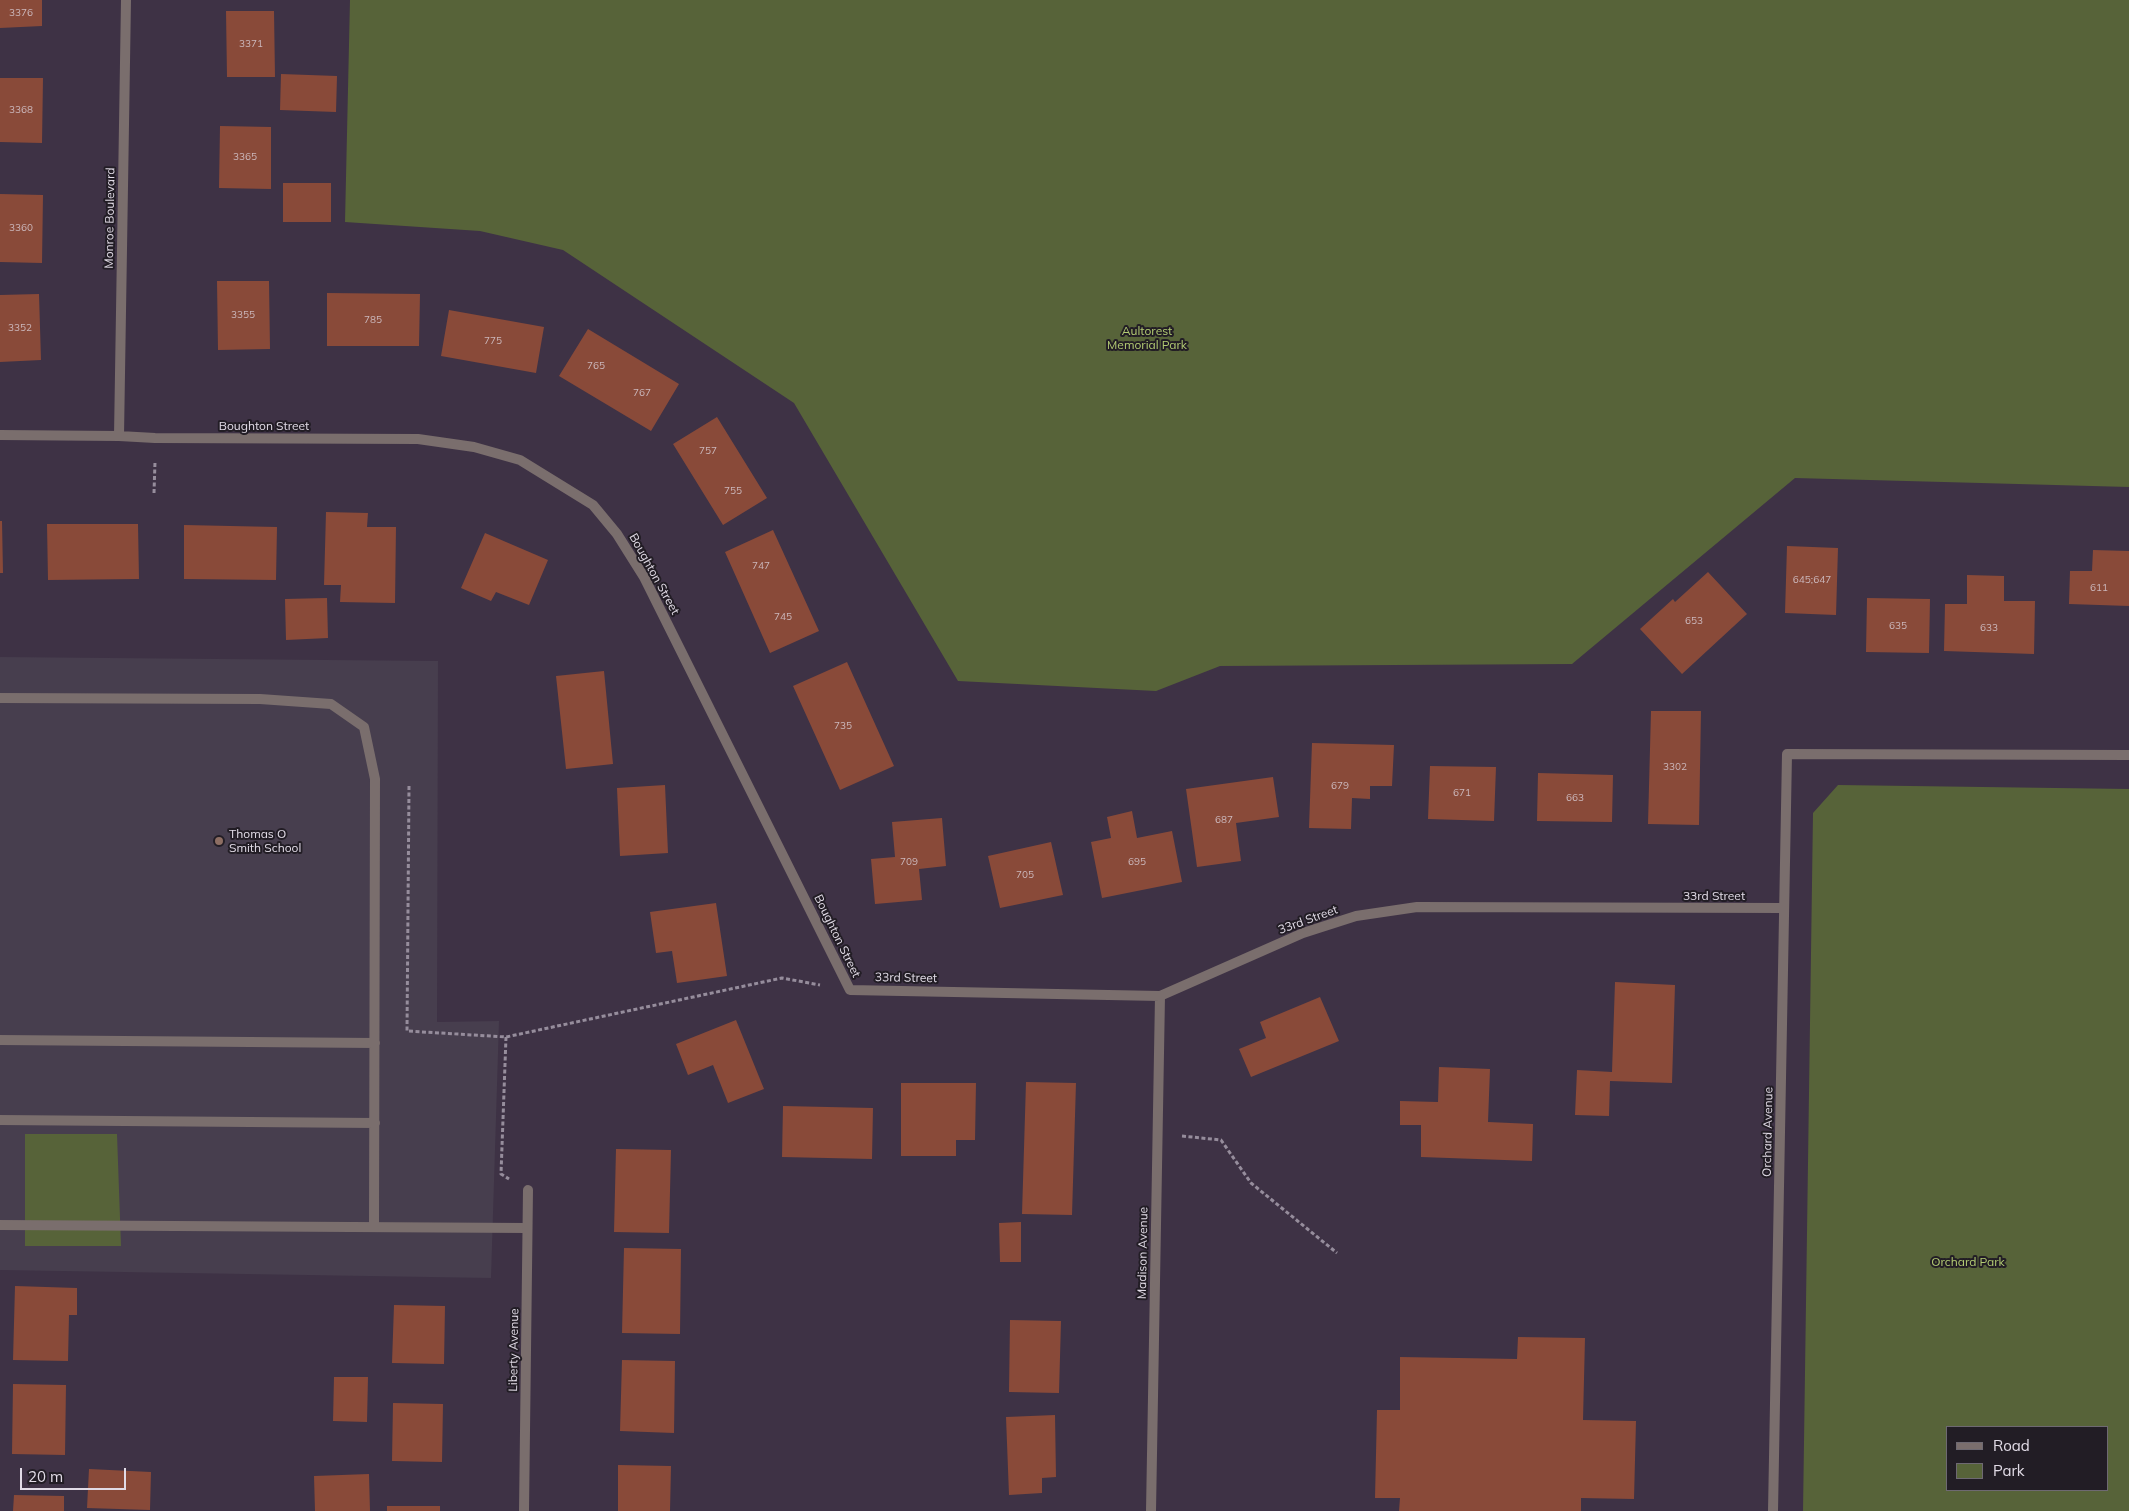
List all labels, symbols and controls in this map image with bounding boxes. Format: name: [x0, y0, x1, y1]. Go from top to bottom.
house number: 3376: [9, 7, 33, 19]
house number: 3371: [239, 38, 263, 50]
house number: 3368: [9, 104, 33, 116]
house number: 3365: [233, 151, 257, 163]
street label: Monroe Boulevard: [102, 167, 118, 269]
house number: 3360: [9, 222, 33, 234]
house number: 3355: [231, 309, 255, 321]
house number: 785: [364, 314, 382, 326]
house number: 3352: [8, 322, 32, 334]
park label: Aultorest Memorial Park: [1107, 324, 1187, 352]
house number: 775: [484, 335, 502, 347]
house number: 765: [587, 360, 605, 372]
house number: 767: [633, 387, 651, 399]
street label: Boughton Street: [219, 419, 309, 433]
house number: 757: [699, 445, 717, 457]
house number: 755: [724, 485, 742, 497]
street label: Boughton Street: [626, 531, 682, 617]
house number: 747: [752, 560, 770, 572]
house number: 645;647: [1793, 574, 1831, 586]
house number: 611: [2090, 582, 2108, 594]
house number: 745: [774, 611, 792, 623]
house number: 653: [1685, 615, 1703, 627]
house number: 635: [1889, 620, 1907, 632]
house number: 633: [1980, 622, 1998, 634]
house number: 735: [834, 720, 852, 732]
house number: 3302: [1663, 761, 1687, 773]
house number: 679: [1331, 780, 1349, 792]
house number: 671: [1453, 787, 1471, 799]
house number: 663: [1566, 792, 1584, 804]
house number: 687: [1215, 814, 1233, 826]
place label: Thomas O Smith School: [229, 827, 301, 855]
marker: Thomas O Smith School: [213, 835, 225, 847]
house number: 709: [900, 856, 918, 868]
house number: 695: [1128, 856, 1146, 868]
house number: 705: [1016, 869, 1034, 881]
street label: 33rd Street: [1683, 889, 1745, 903]
street label: Boughton Street: [811, 892, 863, 980]
street label: 33rd Street: [1276, 903, 1340, 937]
street label: 33rd Street: [875, 970, 937, 986]
street label: Orchard Avenue: [1760, 1087, 1776, 1177]
street label: Madison Avenue: [1135, 1207, 1151, 1299]
park label: Orchard Park: [1931, 1255, 2005, 1269]
street label: Liberty Avenue: [506, 1308, 522, 1392]
legend: [1946, 1426, 2109, 1491]
text: Road: [1993, 1436, 2030, 1455]
scale bar: [22, 1458, 129, 1490]
text: Park: [1993, 1461, 2025, 1480]
text: 20 m: [28, 1467, 63, 1486]

